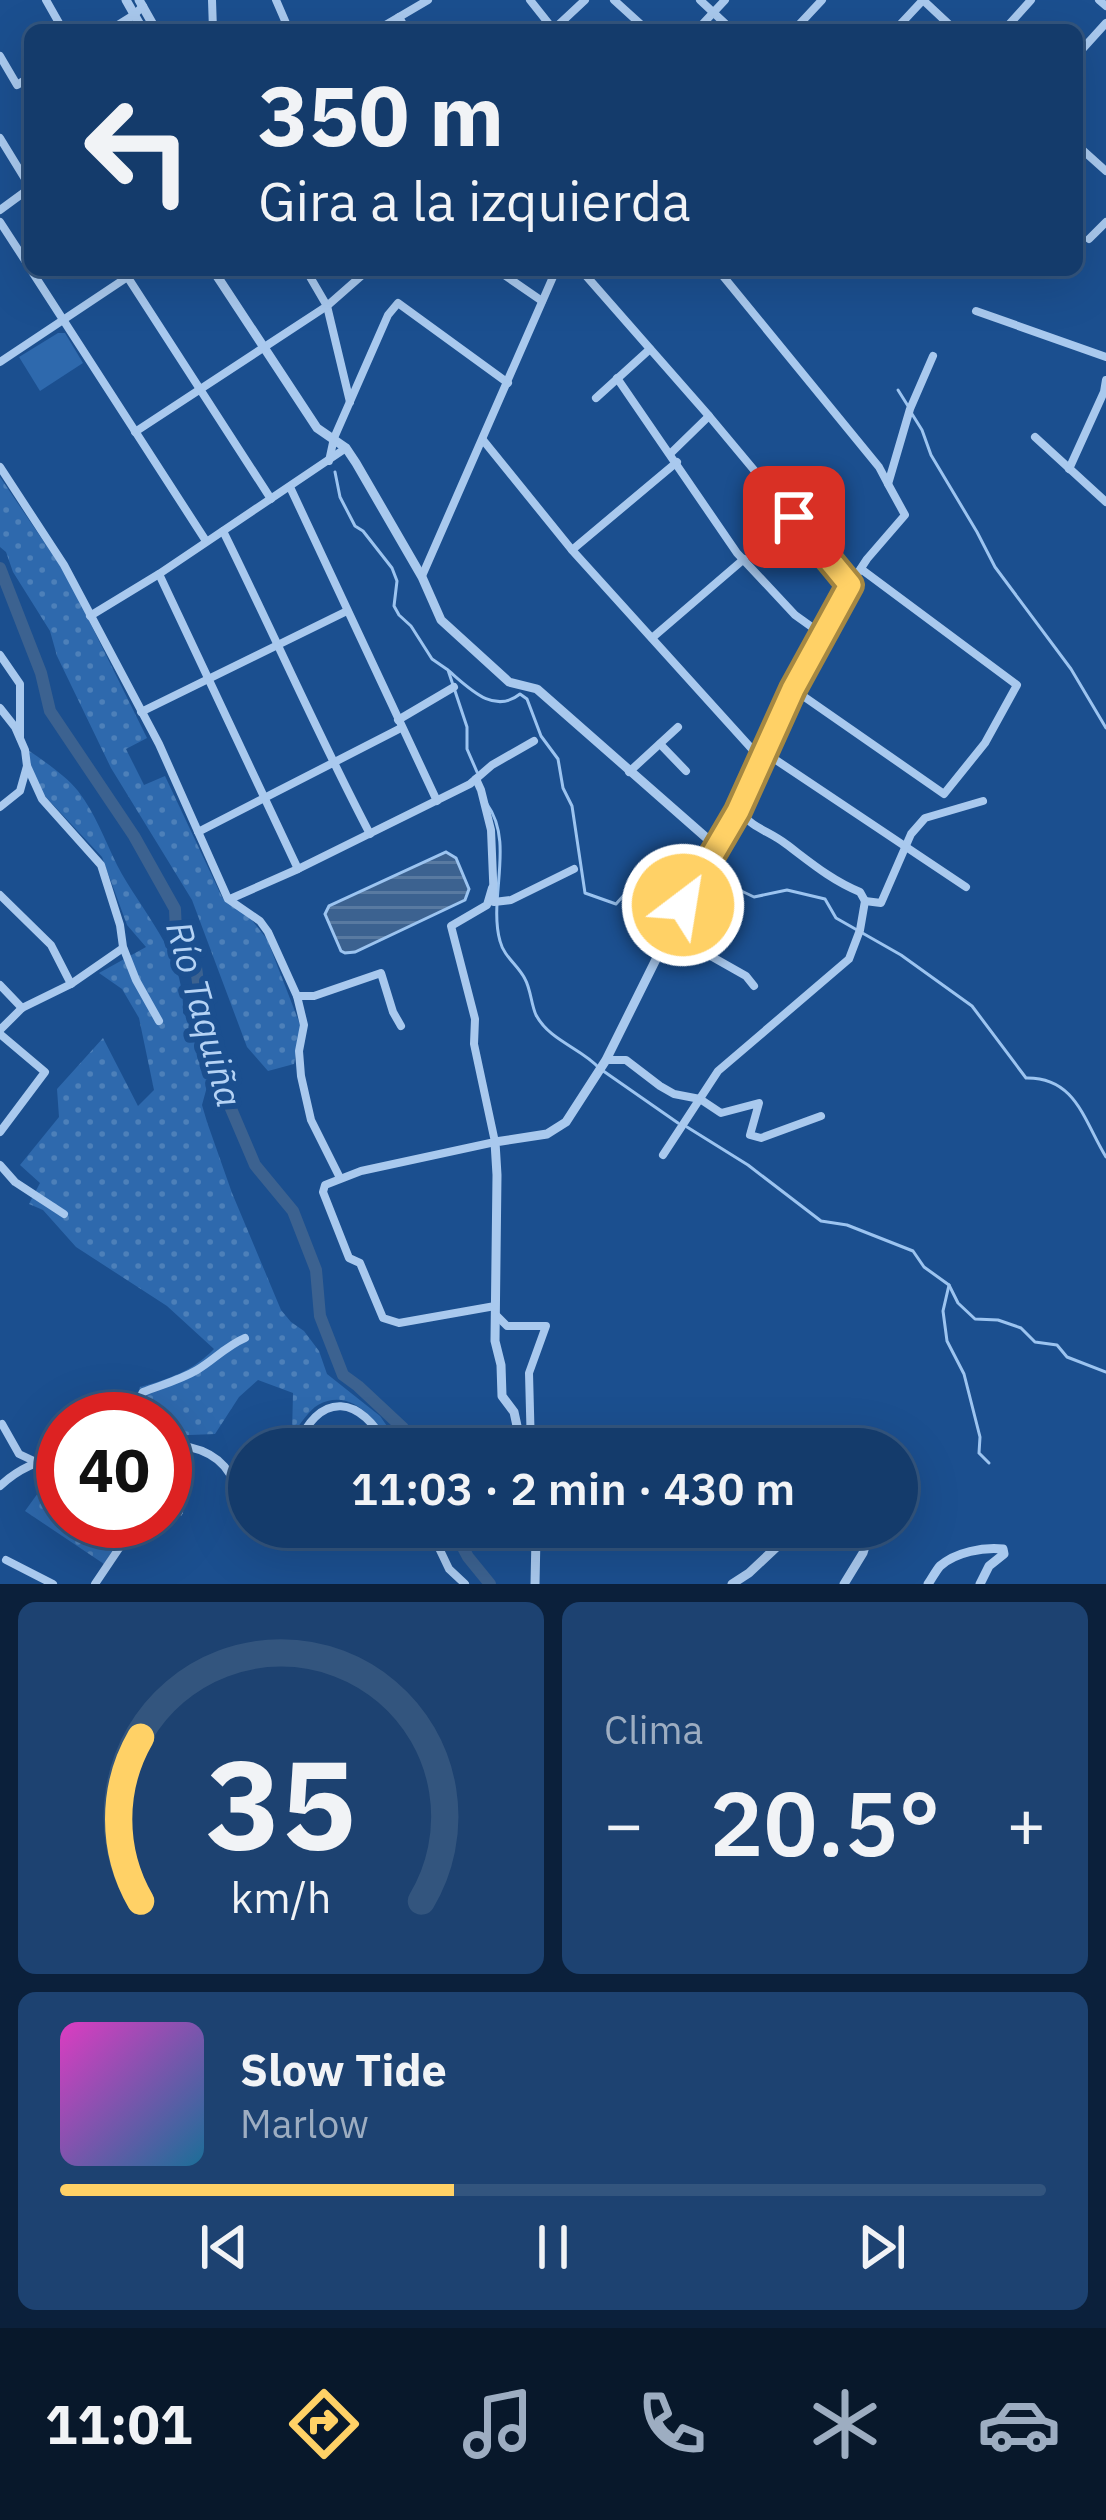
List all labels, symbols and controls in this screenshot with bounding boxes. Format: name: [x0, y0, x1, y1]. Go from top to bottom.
text: 350 m: [258, 60, 504, 169]
icon: left: [60, 72, 216, 228]
text: Gira a la izquierda: [258, 166, 691, 236]
pin: [743, 466, 845, 568]
icon: arrive: [761, 484, 827, 550]
position arrow: [620, 842, 746, 968]
water label: Río Taquiña: [156, 916, 254, 1112]
speed limit sign: 40: [36, 1392, 192, 1548]
text: 11:03 · 2 min · 430 m: [351, 1459, 795, 1517]
text: Clima: [604, 1704, 703, 1755]
text: 35: [206, 1722, 356, 1884]
text: 20.5°: [709, 1764, 941, 1881]
text: −: [604, 1780, 644, 1866]
text: +: [1006, 1780, 1046, 1866]
text: km/h: [231, 1869, 331, 1925]
text: Slow Tide: [240, 2040, 447, 2098]
text: Marlow: [240, 2098, 369, 2149]
icon: previous: [191, 2214, 257, 2280]
icon: pause: [520, 2214, 586, 2280]
icon: next: [849, 2214, 915, 2280]
icon: directions: [282, 2382, 366, 2466]
icon: music: [456, 2382, 540, 2466]
icon: phone: [630, 2382, 714, 2466]
icon: climate: [803, 2382, 887, 2466]
icon: car: [977, 2382, 1061, 2466]
text: 11:01: [45, 2389, 192, 2459]

